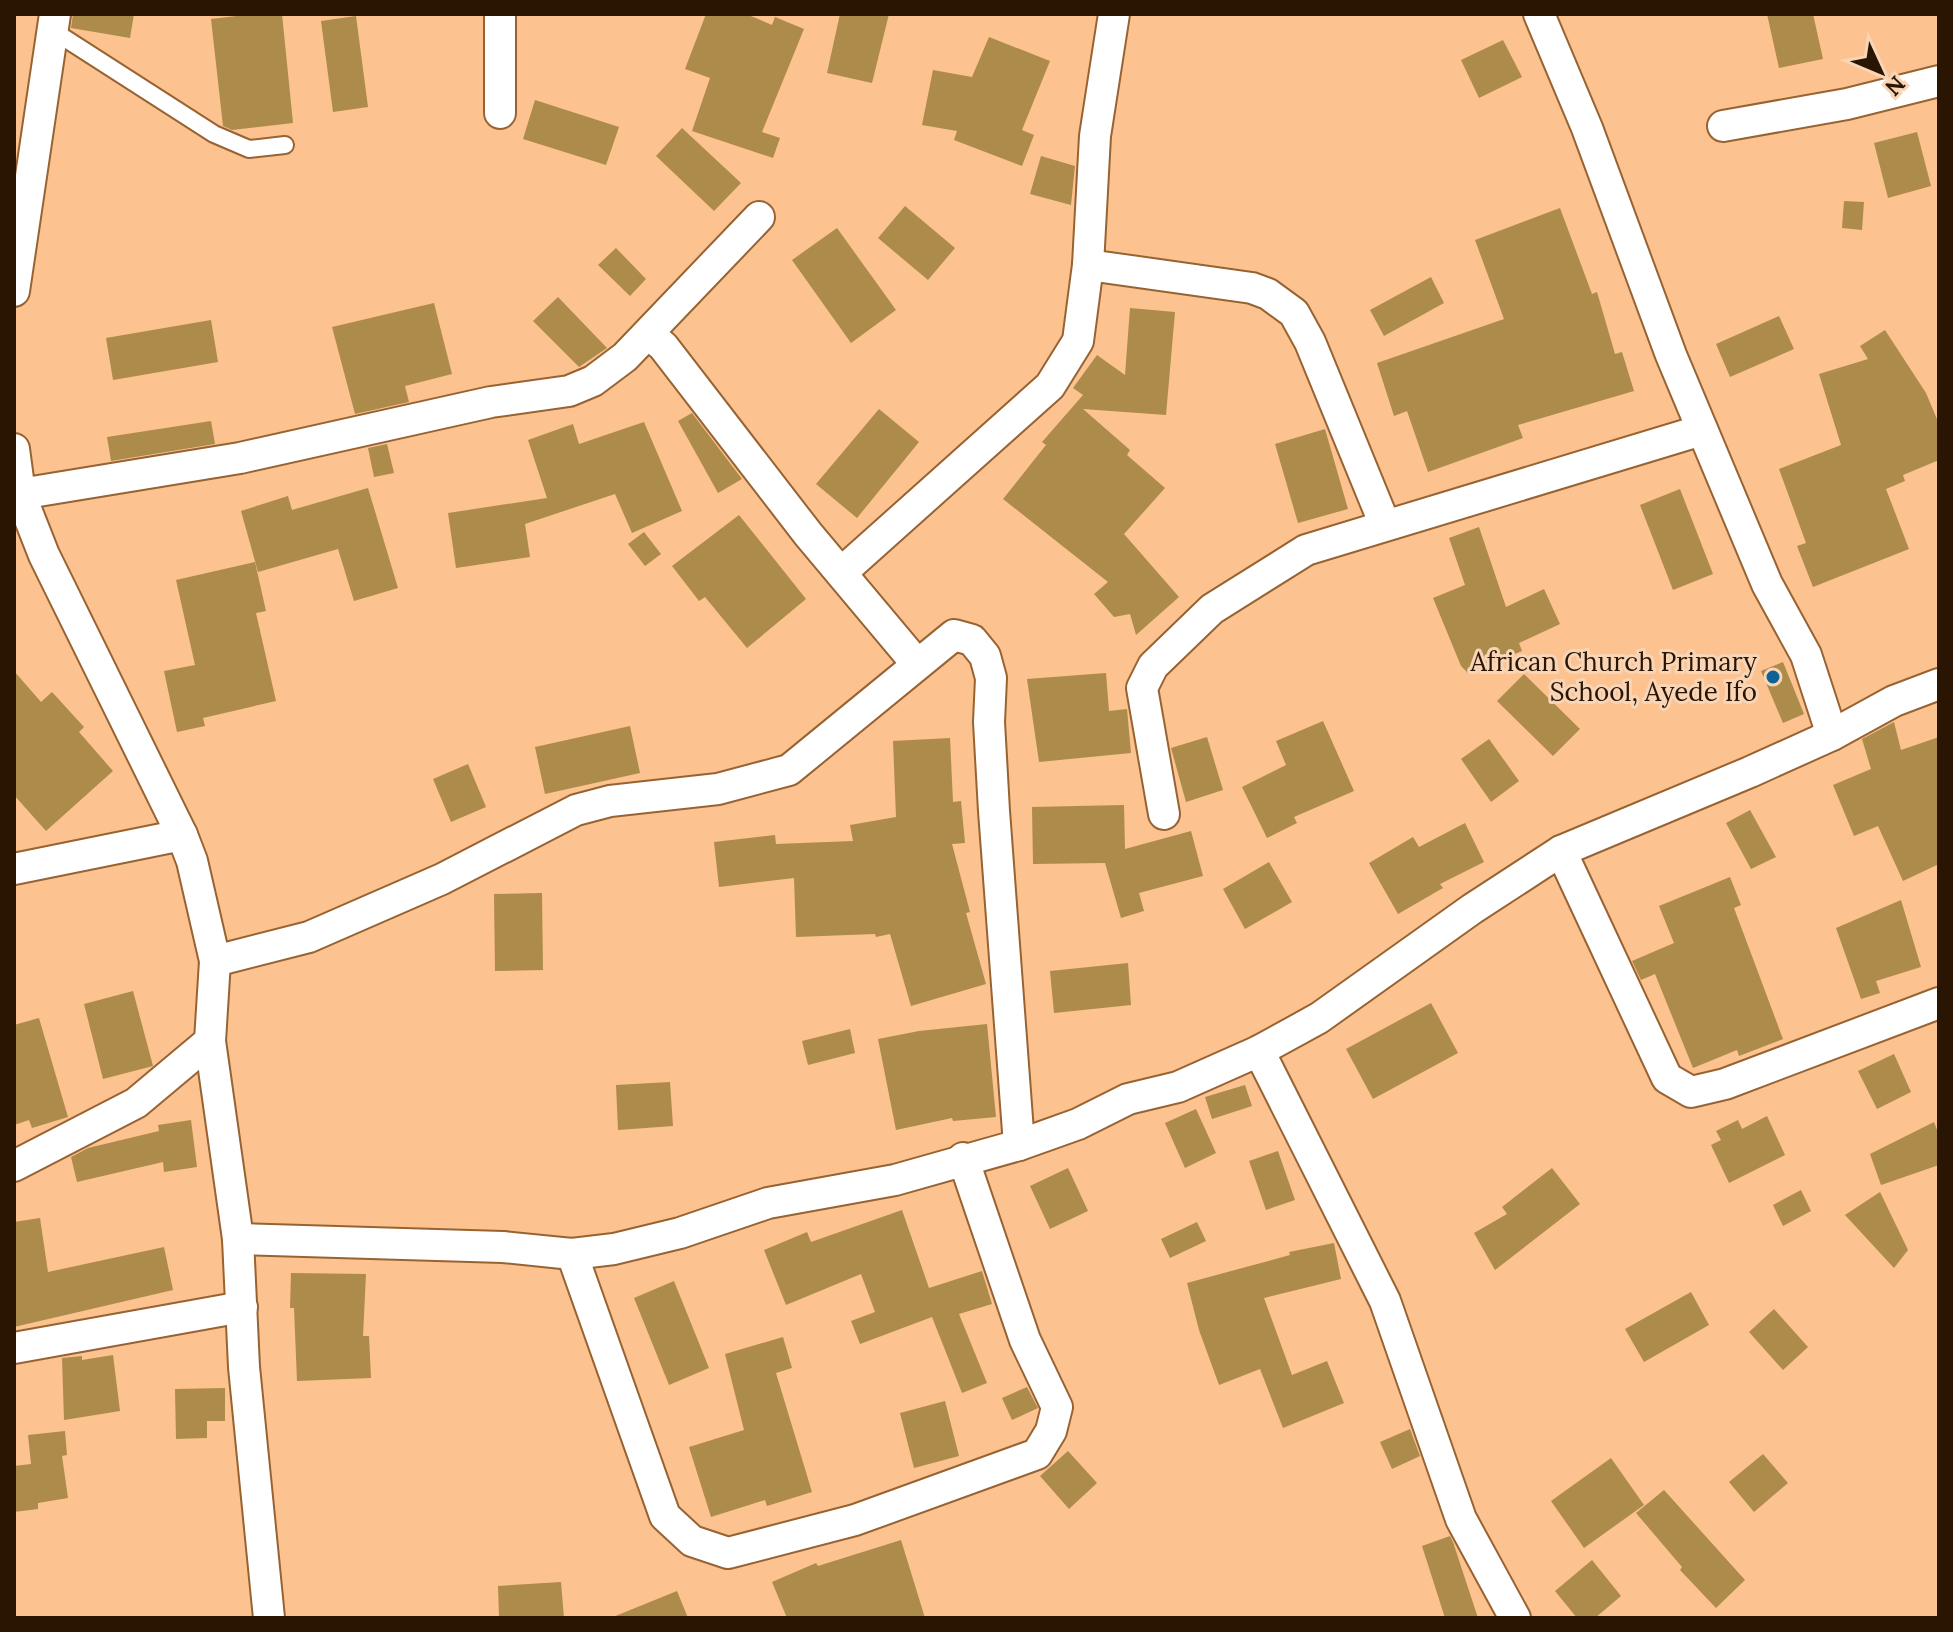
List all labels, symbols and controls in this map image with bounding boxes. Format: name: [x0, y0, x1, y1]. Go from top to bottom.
north arrow: [1841, 32, 1921, 112]
text: N: [1879, 70, 1911, 102]
place label: African Church Primary School, Ayede Ifo: [1470, 645, 1757, 708]
marker: African Church Primary School, Ayede Ifo: [1764, 668, 1782, 686]

